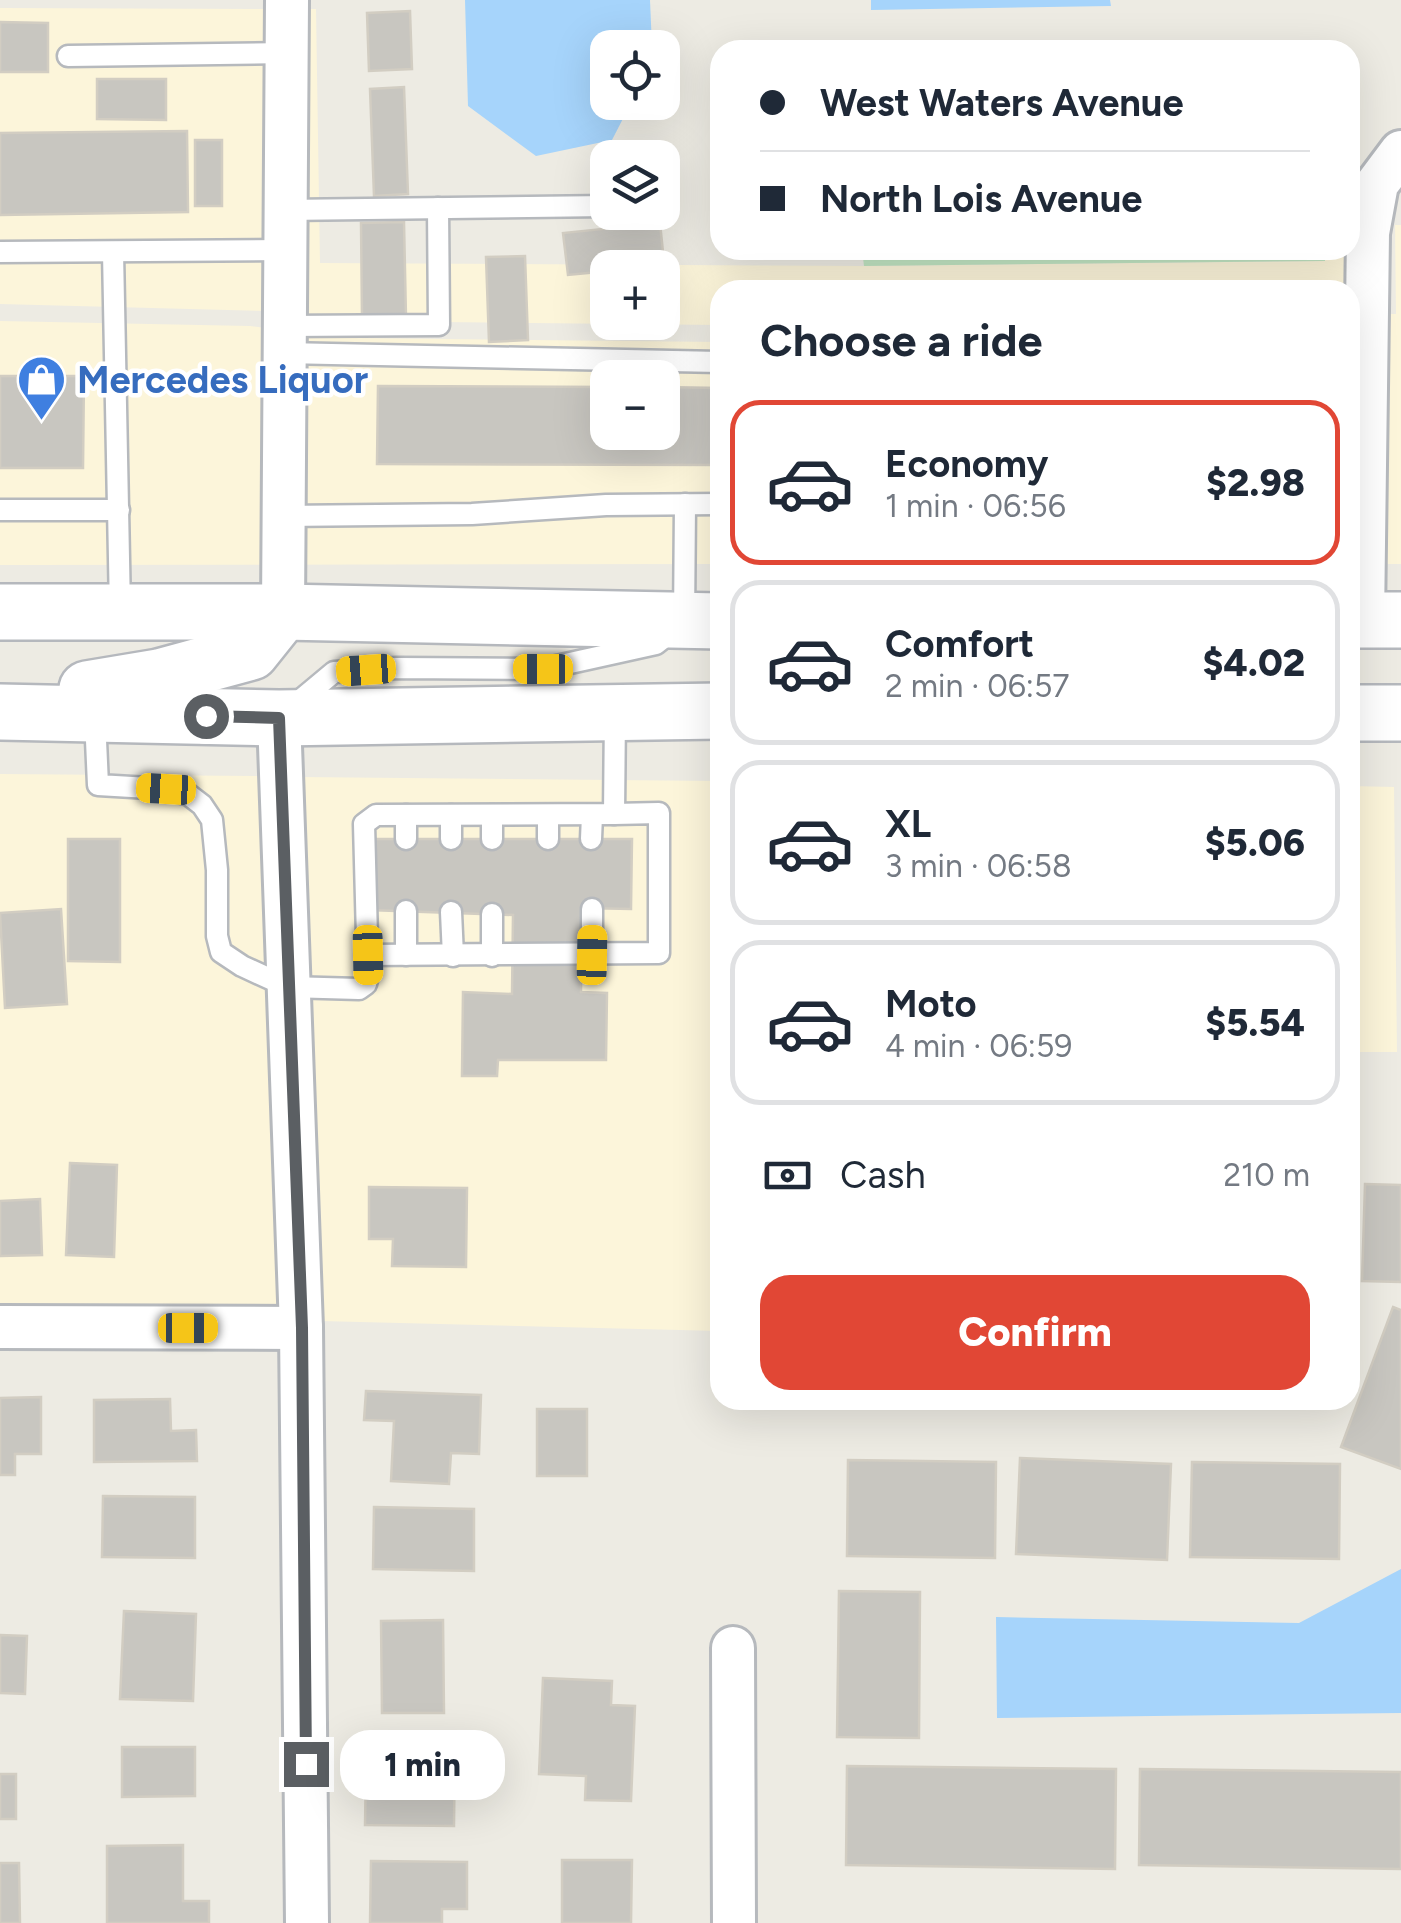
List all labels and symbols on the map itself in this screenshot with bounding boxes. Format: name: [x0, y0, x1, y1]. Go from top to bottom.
shop icon: Mercedes Liquor: [16, 354, 68, 422]
place label: Mercedes Liquor: [77, 357, 368, 403]
car: [335, 653, 397, 687]
car: [513, 654, 573, 684]
route start: [184, 694, 229, 739]
car: [135, 772, 197, 806]
car: [352, 925, 384, 985]
car: [576, 925, 608, 985]
car: [158, 1313, 218, 1343]
callout: 1 min: [341, 1729, 506, 1799]
route end: [284, 1742, 329, 1787]

